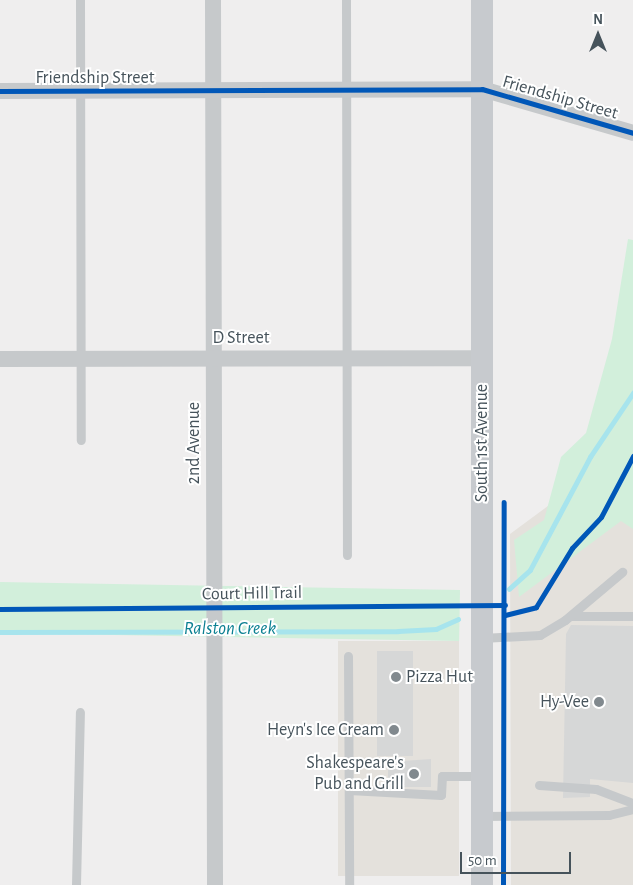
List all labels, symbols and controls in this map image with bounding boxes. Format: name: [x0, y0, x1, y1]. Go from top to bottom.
north arrow: [573, 10, 623, 60]
text: N: [593, 13, 603, 27]
street label: Friendship Street: [35, 67, 155, 89]
street label: Friendship Street: [500, 71, 620, 125]
street label: D Street: [213, 327, 269, 349]
street label: South 1st Avenue: [471, 384, 493, 502]
street label: 2nd Avenue: [183, 402, 205, 484]
street label: Court Hill Trail: [202, 582, 302, 606]
water label: Ralston Creek: [184, 618, 276, 640]
place label: Pizza Hut: [406, 666, 473, 688]
marker: Pizza Hut: [390, 671, 402, 683]
place label: Hy-Vee: [540, 691, 589, 713]
marker: Hy-Vee: [593, 696, 605, 708]
place label: Heyn's Ice Cream: [267, 719, 384, 741]
marker: Heyn's Ice Cream: [388, 724, 400, 736]
place label: Shakespeare's Pub and Grill: [306, 753, 404, 796]
marker: Shakespeare's Pub and Grill: [408, 768, 420, 780]
scale bar: [463, 842, 574, 874]
text: 50 m: [468, 853, 497, 868]

